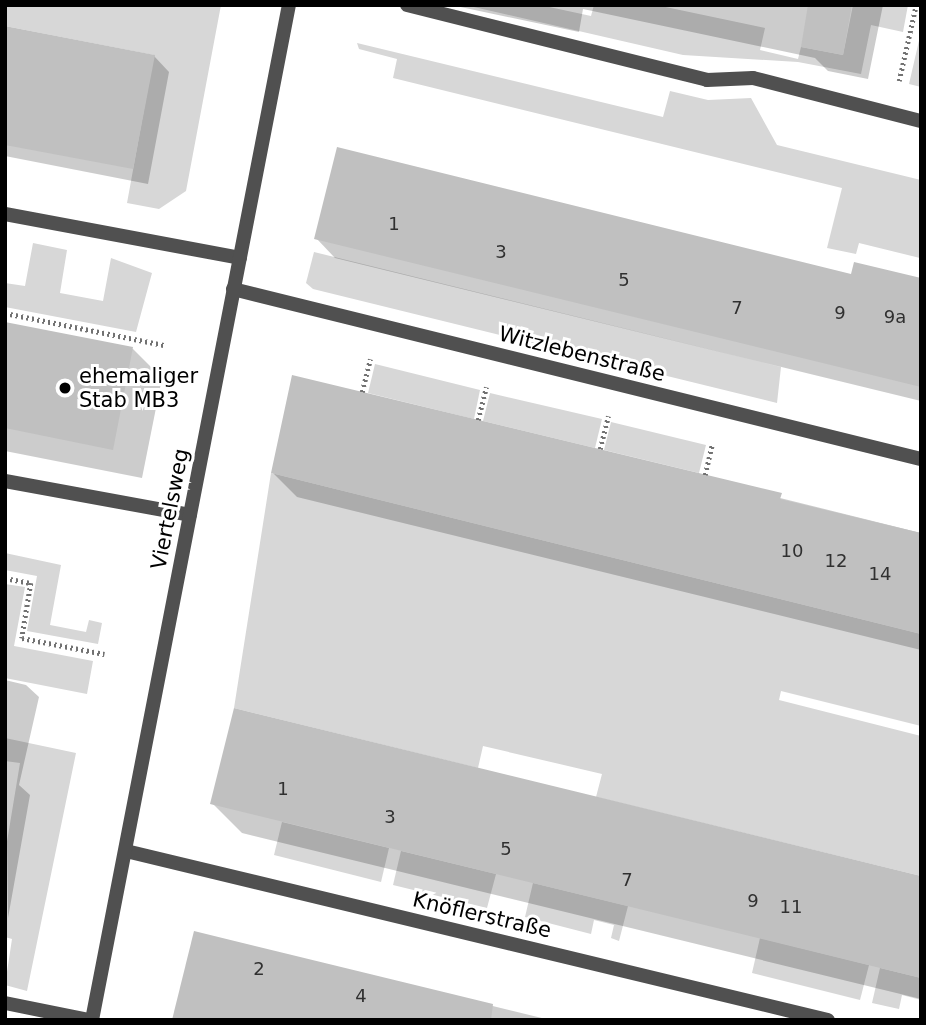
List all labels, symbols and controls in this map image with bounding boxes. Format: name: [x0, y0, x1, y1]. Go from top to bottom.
house number: 1: [388, 213, 400, 235]
house number: 3: [495, 241, 507, 263]
house number: 5: [618, 269, 630, 291]
house number: 7: [731, 297, 743, 319]
house number: 9: [834, 302, 846, 324]
house number: 9a: [884, 306, 906, 328]
street label: Witzlebenstraße: [496, 321, 668, 387]
place label: ehemaliger Stab MB3: [79, 363, 198, 413]
marker: ehemaliger Stab MB3: [57, 380, 73, 396]
street label: Viertelsweg: [146, 446, 194, 572]
house number: 10: [781, 540, 803, 562]
house number: 12: [825, 550, 847, 572]
house number: 14: [869, 563, 891, 585]
house number: 1: [277, 778, 289, 800]
house number: 3: [384, 806, 396, 828]
house number: 5: [500, 838, 512, 860]
house number: 7: [621, 869, 633, 891]
street label: Knöflerstraße: [410, 887, 554, 943]
house number: 9: [747, 890, 759, 912]
house number: 11: [780, 896, 802, 918]
house number: 2: [253, 958, 265, 980]
house number: 4: [355, 985, 367, 1007]

